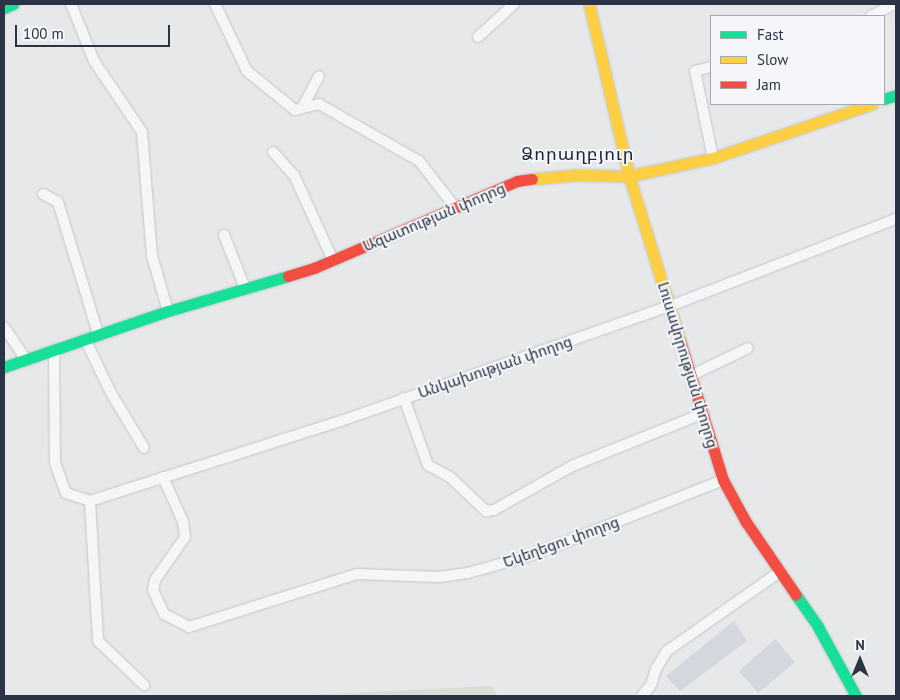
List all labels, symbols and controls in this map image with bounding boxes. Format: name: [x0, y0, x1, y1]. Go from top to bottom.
scale bar: [18, 15, 172, 47]
legend: [710, 15, 885, 105]
text: 100 m: [23, 24, 64, 43]
text: Fast: [757, 25, 784, 44]
text: Slow: [757, 50, 788, 69]
text: Jam: [757, 75, 781, 94]
district label: Ձորաղբյուր: [520, 143, 636, 165]
street label: Ազատության փողոց: [360, 179, 508, 255]
street label: Լուսավորության փողոց: [654, 280, 722, 450]
street label: Անկախության փողոց: [416, 332, 574, 402]
street label: Եկեղեցու փողոց: [500, 513, 622, 571]
north arrow: [835, 635, 885, 685]
text: N: [855, 636, 865, 654]

